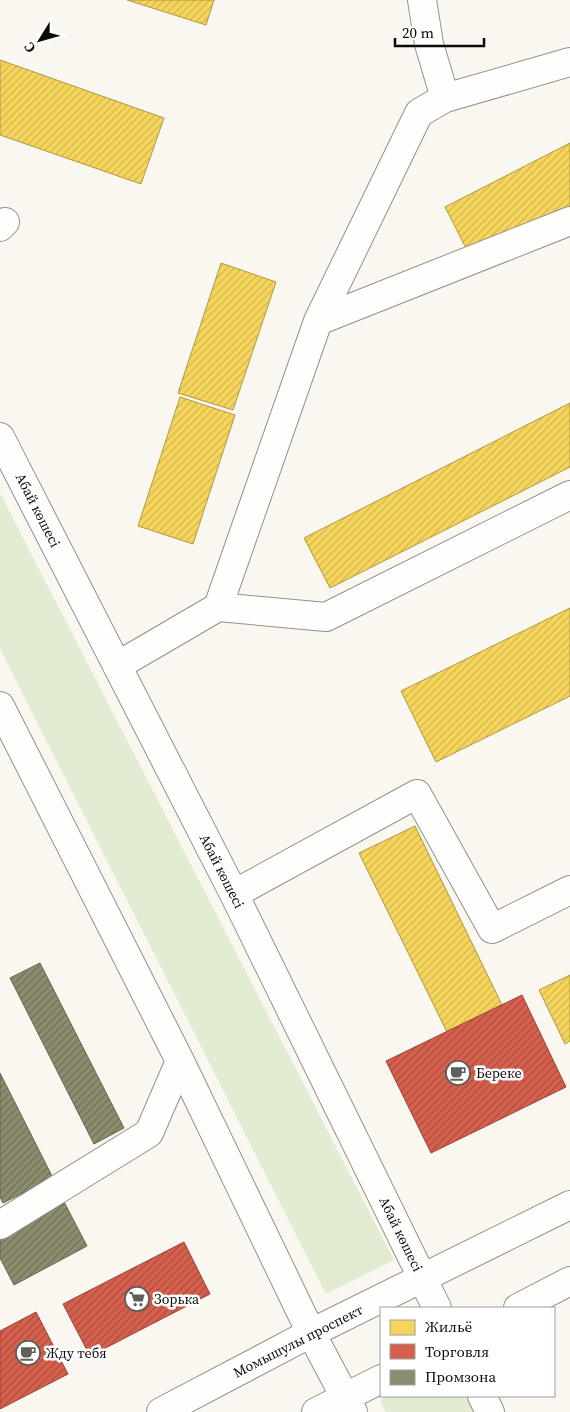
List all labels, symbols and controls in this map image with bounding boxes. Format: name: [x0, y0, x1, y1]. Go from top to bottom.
north arrow: [15, 15, 65, 65]
scale bar: [395, 15, 484, 47]
text: 20 m: [402, 22, 434, 43]
text: С: [19, 38, 40, 57]
street label: Абай көшесі: [11, 469, 65, 551]
street label: Абай көшесі: [195, 830, 249, 912]
cafe icon: Береке: [445, 1060, 471, 1086]
place label: Береке: [476, 1063, 522, 1083]
street label: Абай көшесі: [374, 1193, 428, 1275]
supermarket icon: Зорька: [124, 1286, 150, 1312]
place label: Зорька: [154, 1289, 200, 1309]
street label: Момышулы проспект: [230, 1299, 367, 1382]
legend: [380, 1307, 555, 1397]
text: Жильё: [425, 1316, 473, 1337]
cafe icon: Жду тебя: [15, 1340, 41, 1366]
text: Торговля: [425, 1341, 489, 1362]
place label: Жду тебя: [46, 1343, 107, 1363]
text: Промзона: [425, 1366, 496, 1387]

